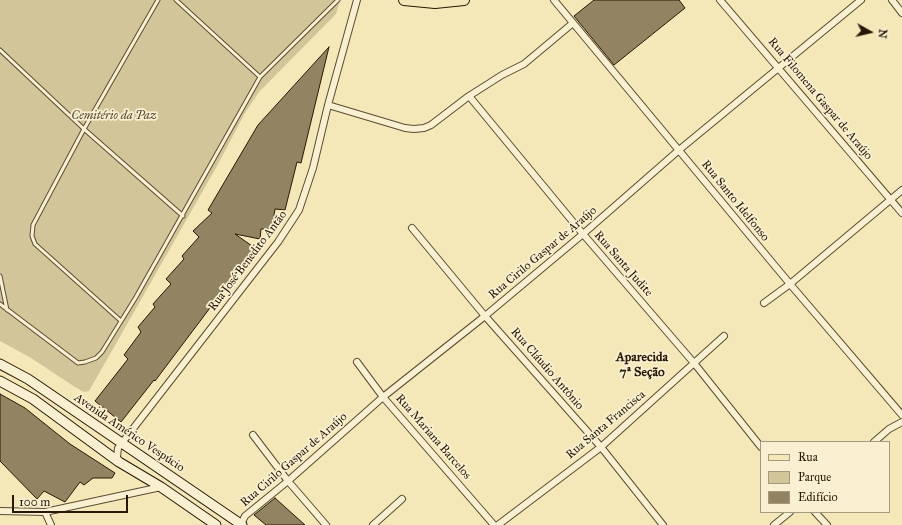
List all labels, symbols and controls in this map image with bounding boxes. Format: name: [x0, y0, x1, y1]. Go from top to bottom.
north arrow: [850, 12, 890, 52]
text: N: [875, 28, 889, 39]
street label: Rua Filomena Gaspar de Araújo: [765, 35, 875, 163]
park label: Cemitério da Paz: [71, 109, 157, 123]
street label: Rua Santo Idelfonso: [698, 158, 772, 244]
street label: Rua Cirilo Gaspar de Araújo: [486, 204, 600, 302]
street label: Rua José Benedito Antão: [206, 208, 290, 314]
street label: Rua Santa Judite: [591, 228, 655, 300]
street label: Rua Cláudio Antônio: [507, 325, 587, 413]
district label: Aparecida 7ª Seção: [616, 350, 668, 381]
street label: Rua Santa Francisca: [563, 388, 649, 462]
street label: Avenida Américo Vespúcio: [71, 391, 187, 475]
street label: Rua Mariana Barcelos: [392, 392, 474, 482]
street label: Rua Cirilo Gaspar de Araújo: [238, 410, 350, 510]
legend: [760, 441, 890, 513]
text: Rua: [798, 450, 818, 464]
text: Parque: [798, 470, 831, 484]
scale bar: [14, 487, 130, 513]
text: Edifício: [798, 490, 838, 504]
text: 100 m: [19, 495, 50, 509]

